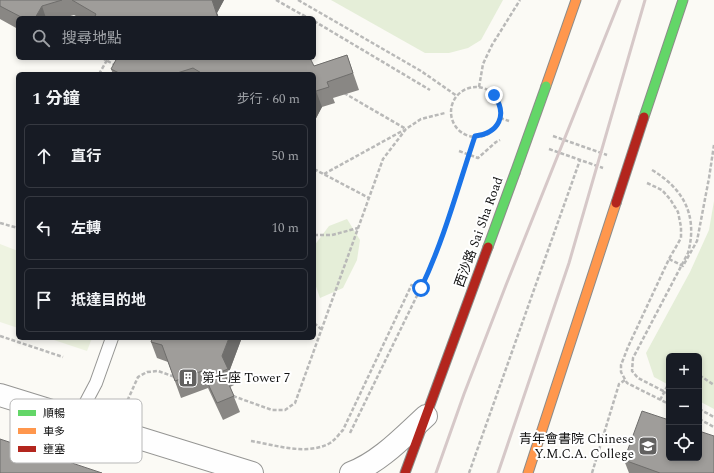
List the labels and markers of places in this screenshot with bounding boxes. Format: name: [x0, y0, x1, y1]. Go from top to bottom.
building icon: 第七座 Tower 7: [177, 367, 199, 389]
place label: 第七座 Tower 7: [202, 368, 290, 388]
place label: 青年會書院 Chinese Y.M.C.A. College: [519, 429, 634, 464]
school or university icon: 青年會書院 Chinese Y.M.C.A. College: [637, 435, 659, 457]

